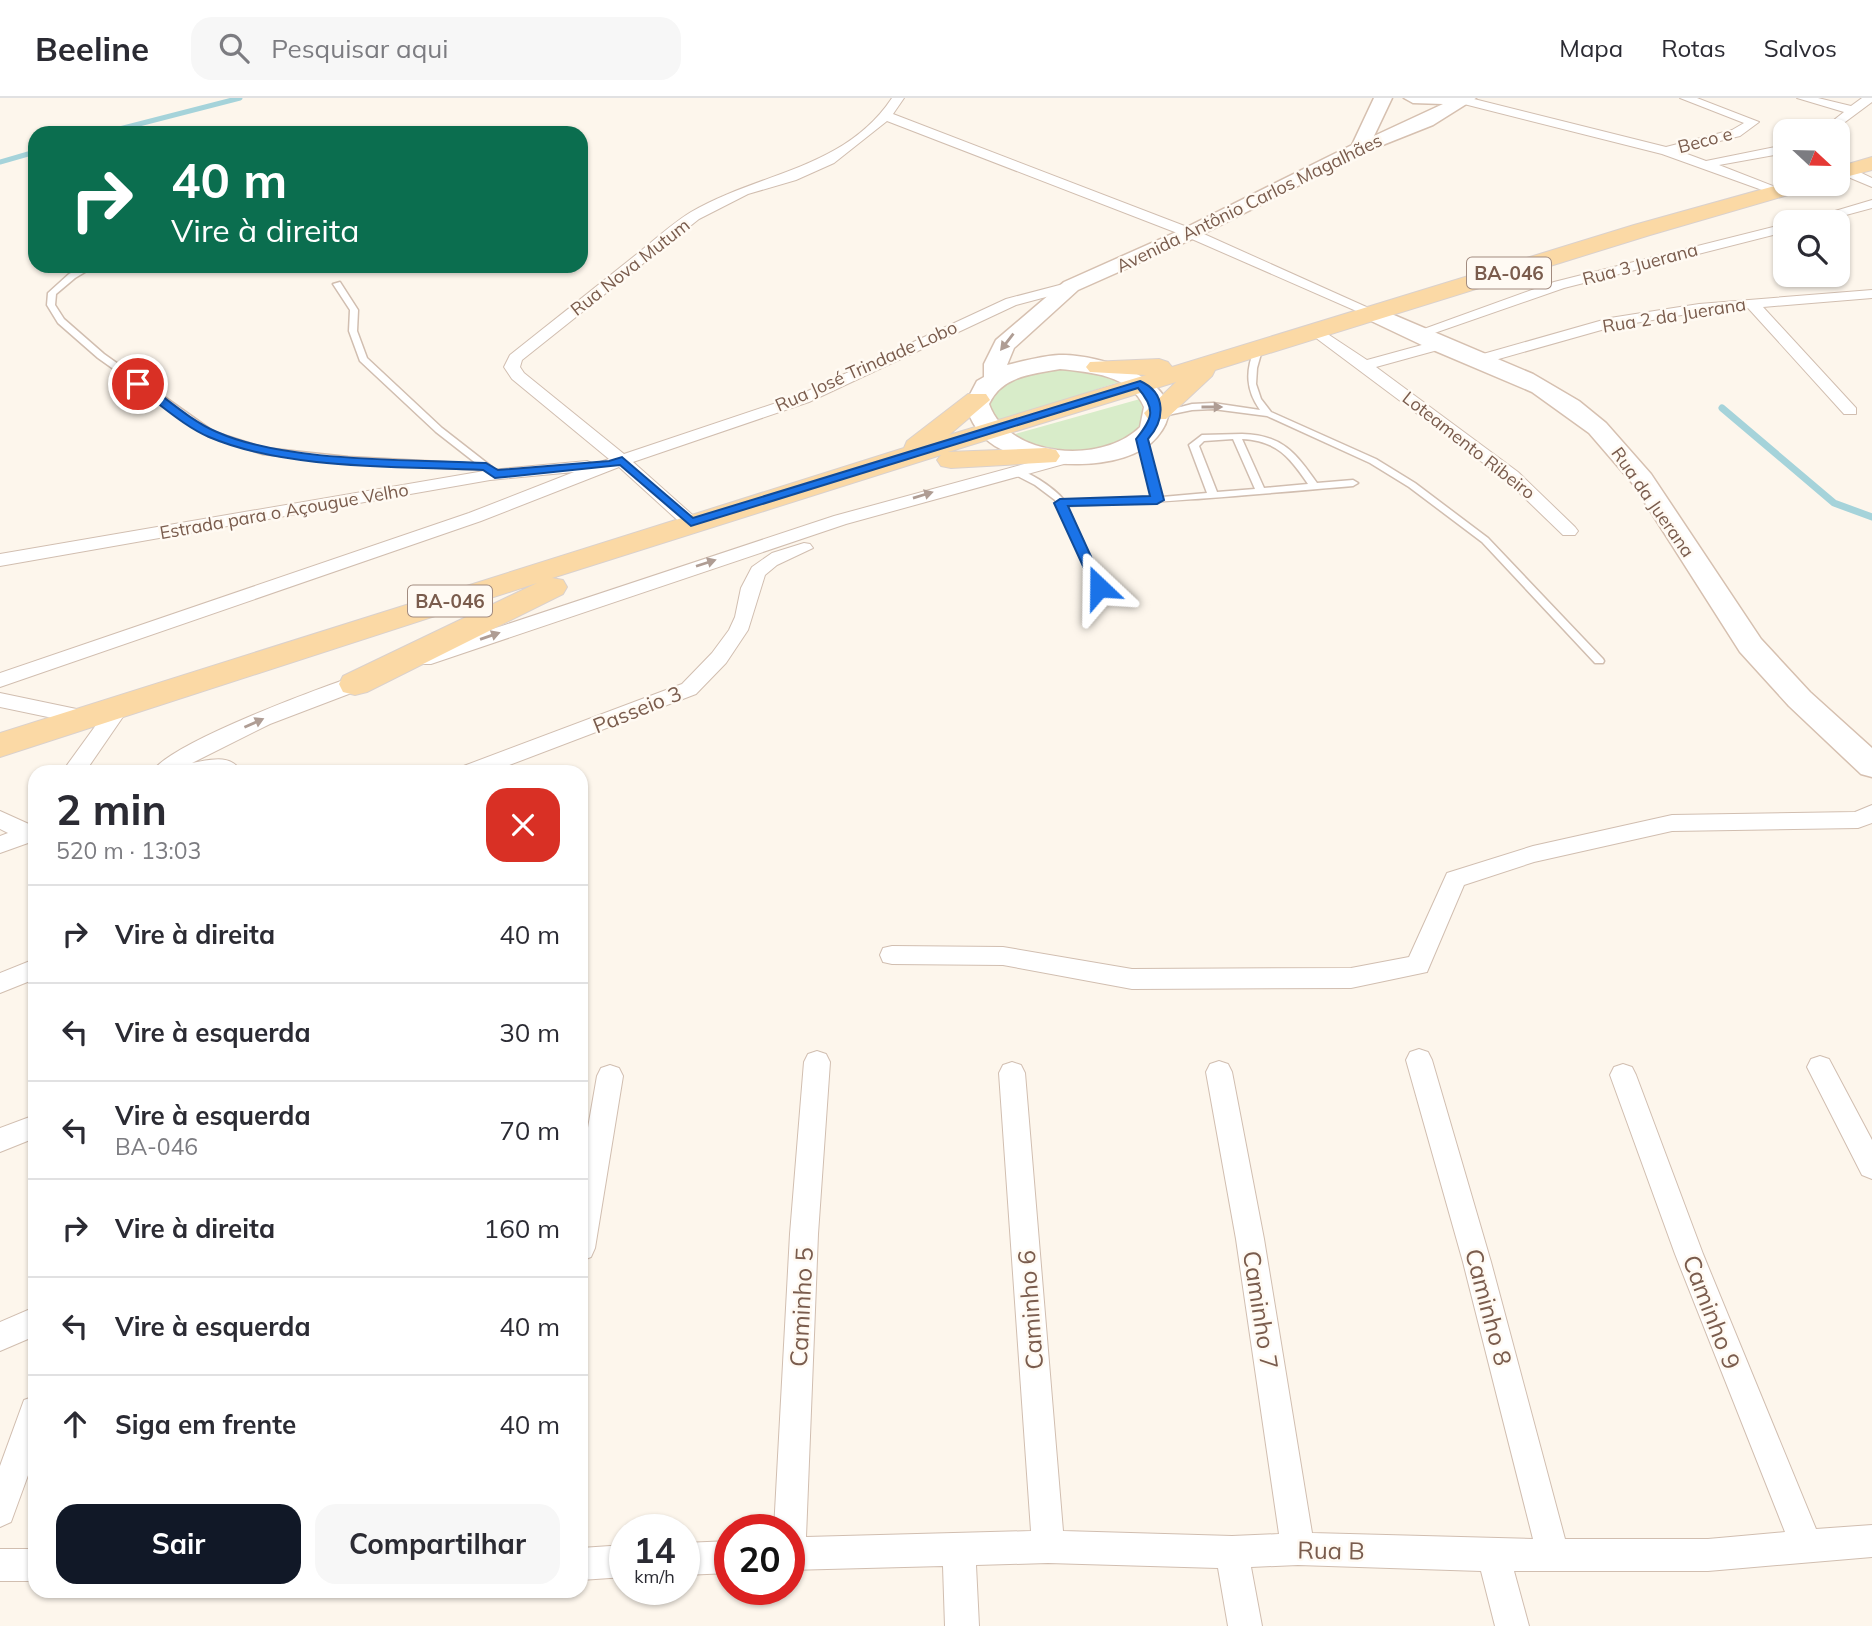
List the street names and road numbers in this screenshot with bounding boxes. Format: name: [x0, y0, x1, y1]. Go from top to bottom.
street label: Beco e: [1675, 122, 1735, 158]
street label: Avenida Antônio Carlos Magalhães: [1112, 128, 1386, 278]
street label: Rua Nova Mutum: [566, 213, 694, 321]
street label: Rua 3 Juerana: [1580, 238, 1700, 290]
road number: BA-046: [1467, 258, 1551, 288]
street label: Rua 2 da Juerana: [1601, 292, 1747, 338]
street label: Rua José Trindade Lobo: [771, 315, 961, 417]
street label: Loteamento Ribeiro: [1398, 386, 1540, 504]
street label: Rua da Juerana: [1606, 442, 1700, 562]
street label: Estrada para o Açougue Velho: [158, 478, 410, 544]
road number: BA-046: [408, 586, 492, 616]
street label: Passeio 3: [589, 680, 685, 738]
street label: Caminho 8: [1459, 1245, 1519, 1369]
street label: Caminho 5: [783, 1246, 819, 1368]
street label: Caminho 6: [1011, 1249, 1049, 1371]
street label: Caminho 7: [1237, 1249, 1285, 1371]
street label: Caminho 9: [1677, 1251, 1747, 1373]
street label: Rua B: [1297, 1534, 1365, 1566]

